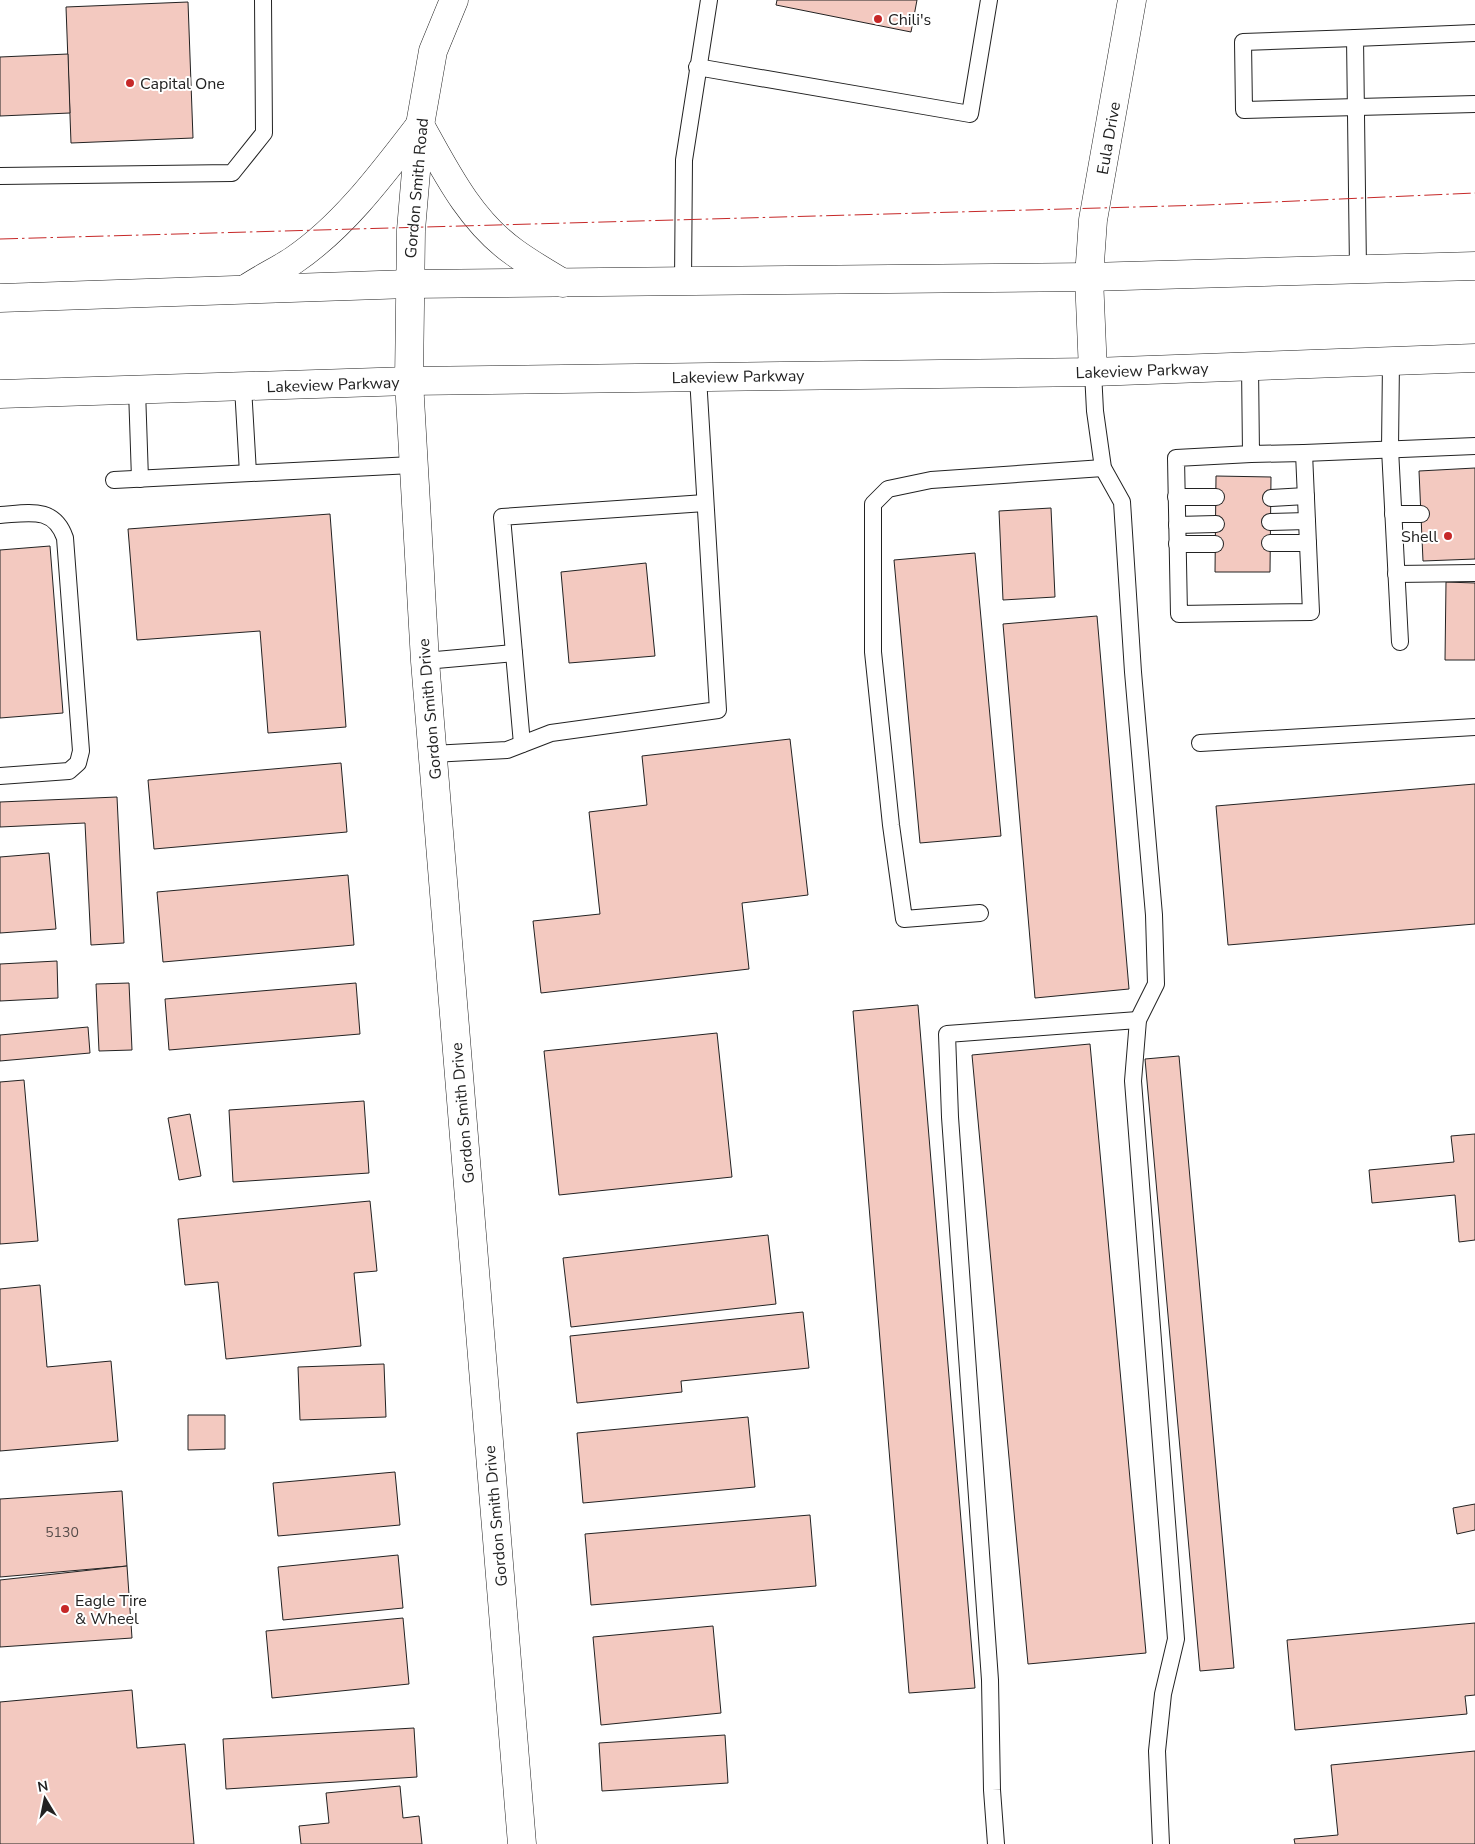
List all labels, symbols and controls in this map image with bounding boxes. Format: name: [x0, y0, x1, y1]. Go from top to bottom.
place label: Chili's: [888, 9, 931, 31]
marker: Chili's: [872, 13, 884, 25]
place label: Capital One: [140, 73, 225, 95]
marker: Capital One: [124, 77, 136, 89]
street label: Eula Drive: [1092, 100, 1126, 176]
street label: Gordon Smith Road: [400, 117, 434, 259]
street label: Lakeview Parkway: [1075, 358, 1210, 384]
street label: Lakeview Parkway: [671, 365, 805, 389]
street label: Lakeview Parkway: [266, 372, 401, 398]
place label: Shell: [1401, 526, 1438, 548]
marker: Shell: [1442, 530, 1454, 542]
street label: Gordon Smith Drive: [413, 637, 447, 780]
street label: Gordon Smith Drive: [446, 1041, 480, 1184]
street label: Gordon Smith Drive: [479, 1444, 513, 1587]
house number: 5130: [45, 1523, 79, 1542]
place label: Eagle Tire & Wheel: [75, 1590, 147, 1630]
marker: Eagle Tire & Wheel: [59, 1603, 71, 1615]
north arrow: [20, 1774, 70, 1824]
text: N: [36, 1776, 50, 1797]

